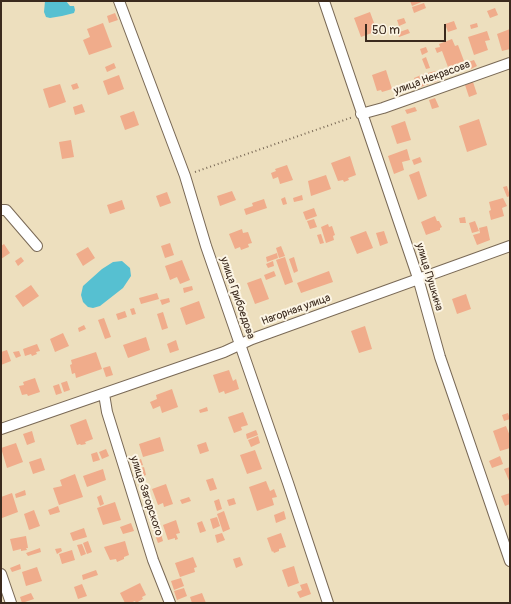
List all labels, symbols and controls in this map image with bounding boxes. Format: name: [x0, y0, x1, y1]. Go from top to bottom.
scale bar: [367, 16, 448, 42]
text: 50 m: [372, 23, 400, 38]
street label: улица Некрасова: [392, 58, 472, 98]
street label: улица Пушкина: [412, 242, 446, 312]
street label: улица Грибоедова: [217, 255, 257, 341]
street label: Нагорная улица: [260, 291, 332, 329]
street label: улица Загорского: [127, 454, 165, 538]

